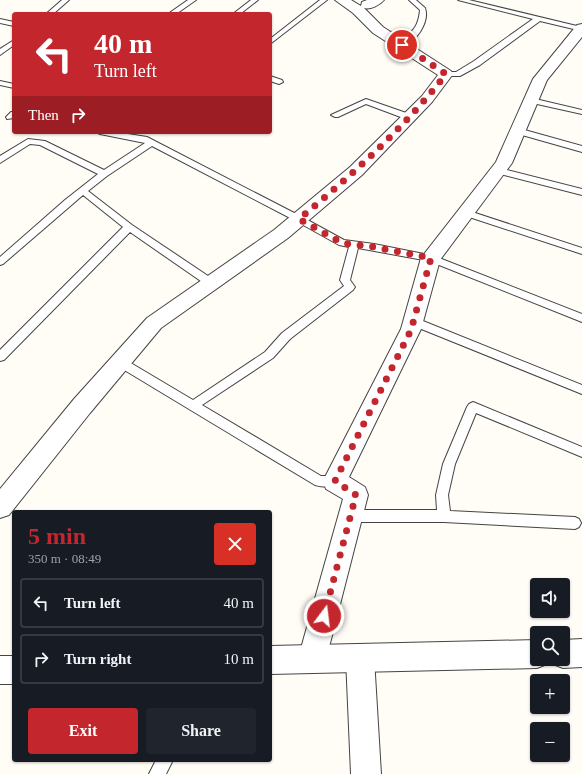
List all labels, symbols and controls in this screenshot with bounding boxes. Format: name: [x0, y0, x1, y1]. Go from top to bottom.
icon: left: [28, 28, 80, 80]
text: 40 m: [94, 28, 152, 59]
pin: [385, 28, 419, 62]
icon: arrive: [391, 34, 413, 56]
text: Turn left: [94, 61, 157, 81]
icon: right: [67, 104, 89, 126]
text: Then: [28, 107, 59, 123]
text: 5 min: [28, 523, 86, 549]
button: close: [214, 523, 256, 565]
text: 350 m · 08:49: [28, 551, 101, 566]
map controls: [530, 578, 570, 762]
button: sound: [530, 578, 570, 618]
icon: left: [30, 592, 52, 614]
text: Turn left: [64, 595, 121, 611]
text: 40 m: [224, 595, 254, 611]
position arrow: [303, 595, 345, 637]
button: search: [530, 626, 570, 666]
icon: right: [30, 648, 52, 670]
text: Turn right: [64, 651, 131, 667]
text: 10 m: [224, 651, 254, 667]
button: +: [530, 674, 570, 714]
button: Exit: [28, 708, 138, 754]
button: Share: [146, 708, 256, 754]
button: −: [530, 722, 570, 762]

